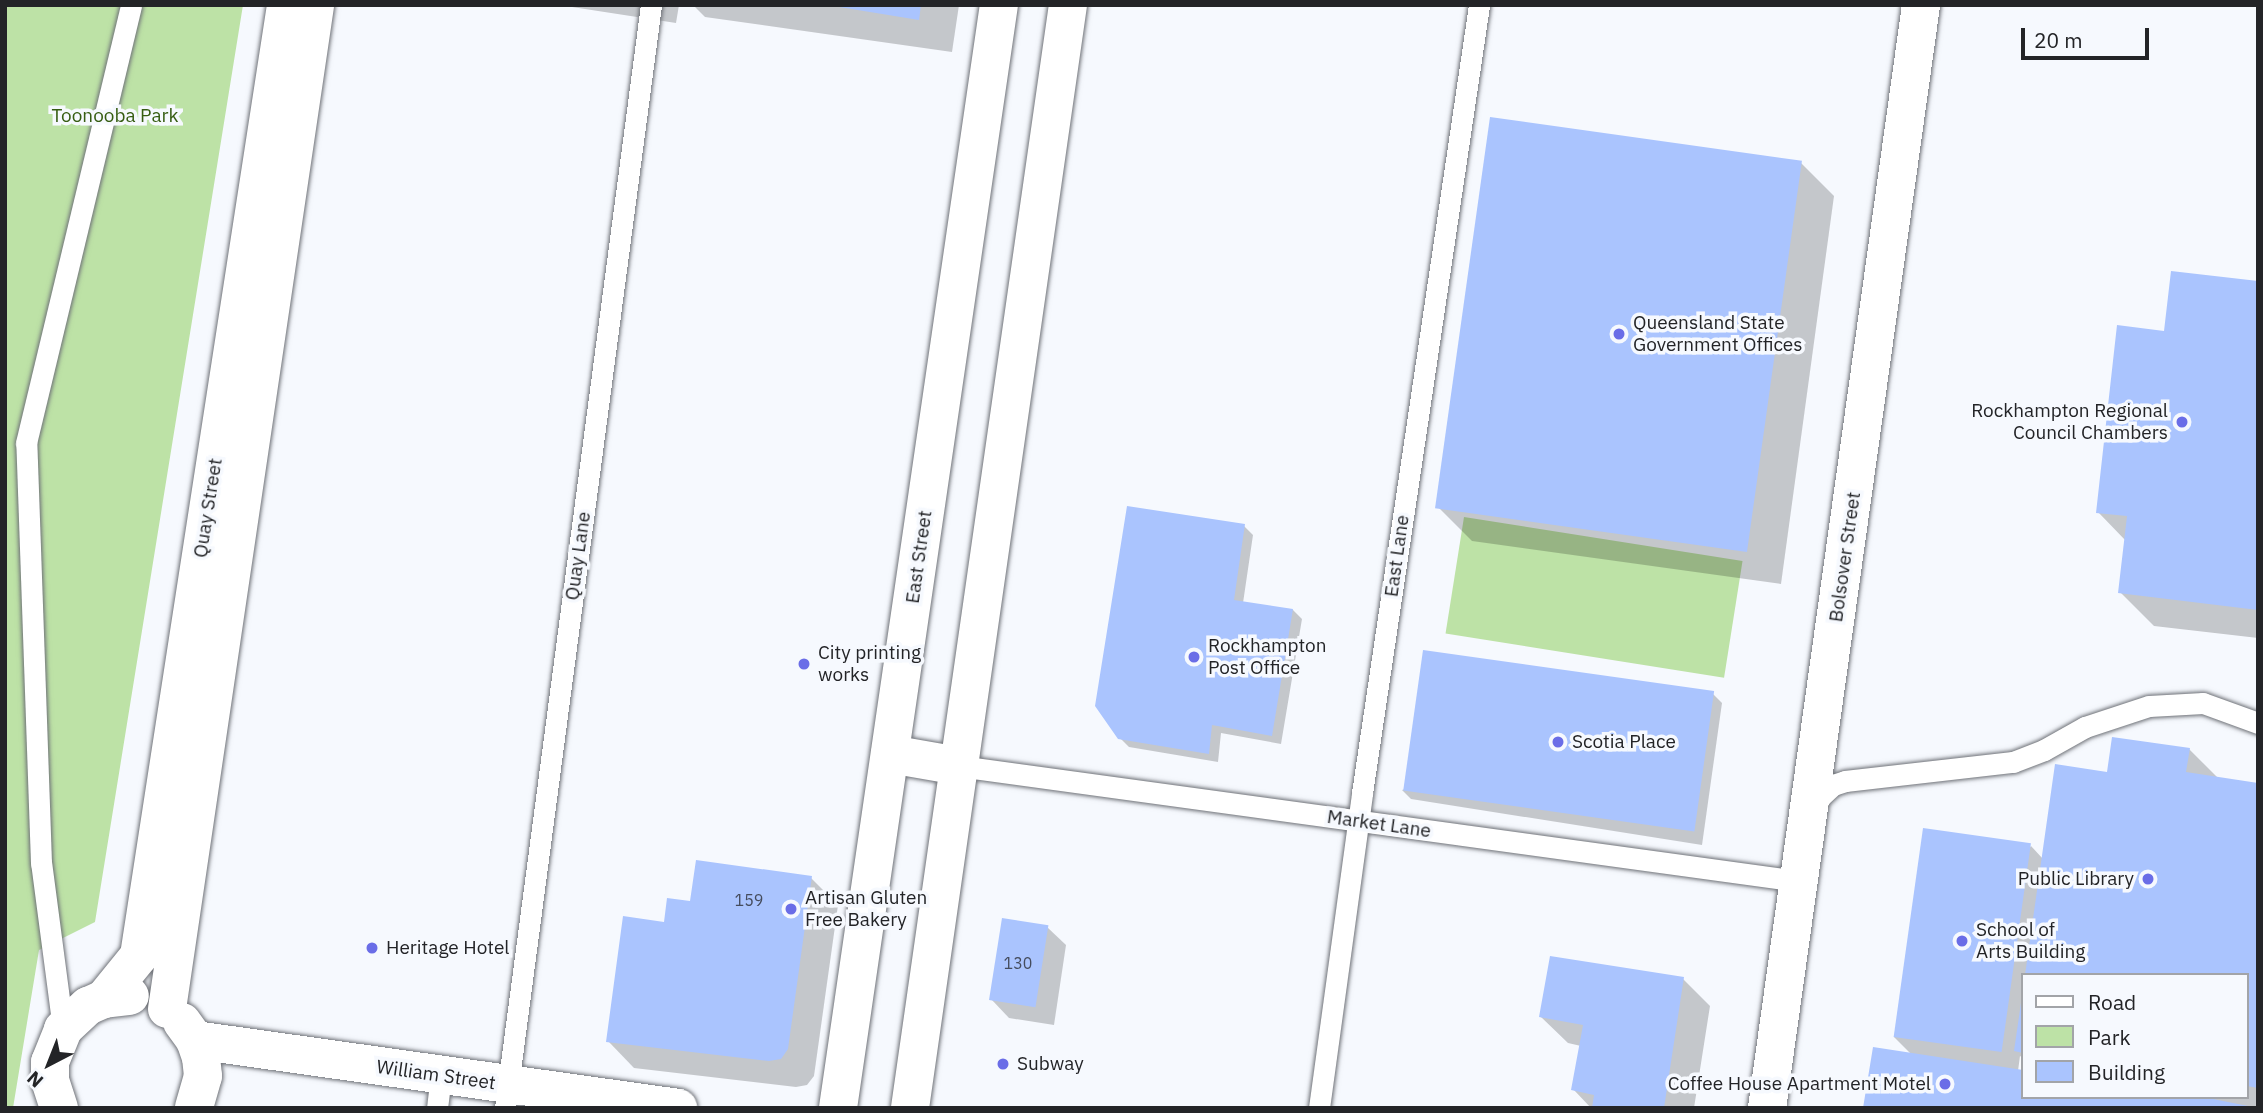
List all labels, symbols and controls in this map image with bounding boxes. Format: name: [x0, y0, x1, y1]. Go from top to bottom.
scale bar: [2025, 14, 2153, 58]
text: 20 m: [2034, 26, 2083, 54]
park label: Toonooba Park: [51, 105, 179, 127]
place label: Queensland State Government Offices: [1633, 312, 1803, 356]
marker: Queensland State Government Offices: [1611, 326, 1627, 342]
place label: Rockhampton Regional Council Chambers: [1971, 400, 2168, 444]
marker: Rockhampton Regional Council Chambers: [2174, 414, 2190, 430]
street label: Quay Street: [189, 457, 227, 559]
street label: Bolsover Street: [1825, 490, 1865, 624]
street label: East Street: [901, 509, 937, 605]
street label: Quay Lane: [561, 510, 595, 602]
street label: East Lane: [1380, 514, 1414, 598]
place label: Rockhampton Post Office: [1208, 635, 1327, 679]
place label: City printing works: [818, 642, 921, 686]
marker: Rockhampton Post Office: [1186, 649, 1202, 665]
marker: City printing works: [796, 656, 812, 672]
place label: Scotia Place: [1572, 731, 1676, 753]
marker: Scotia Place: [1550, 734, 1566, 750]
street label: Market Lane: [1326, 805, 1432, 843]
place label: Public Library: [2018, 868, 2134, 890]
marker: Public Library: [2140, 871, 2156, 887]
place label: Artisan Gluten Free Bakery: [805, 887, 927, 931]
house number: 159: [735, 890, 763, 910]
marker: Artisan Gluten Free Bakery: [783, 901, 799, 917]
place label: School of Arts Building: [1976, 919, 2085, 963]
marker: School of Arts Building: [1954, 933, 1970, 949]
place label: Heritage Hotel: [386, 937, 509, 959]
marker: Heritage Hotel: [364, 940, 380, 956]
house number: 130: [1004, 953, 1032, 973]
legend: [2022, 973, 2249, 1099]
text: Road: [2088, 988, 2136, 1016]
text: Park: [2088, 1023, 2131, 1051]
north arrow: [14, 1029, 84, 1099]
place label: Subway: [1017, 1053, 1084, 1075]
street label: William Street: [375, 1055, 497, 1095]
marker: Subway: [995, 1056, 1011, 1072]
text: Building: [2088, 1058, 2165, 1086]
text: N: [22, 1066, 48, 1093]
place label: Coffee House Apartment Motel: [1668, 1073, 1931, 1095]
marker: Coffee House Apartment Motel: [1937, 1076, 1953, 1092]

